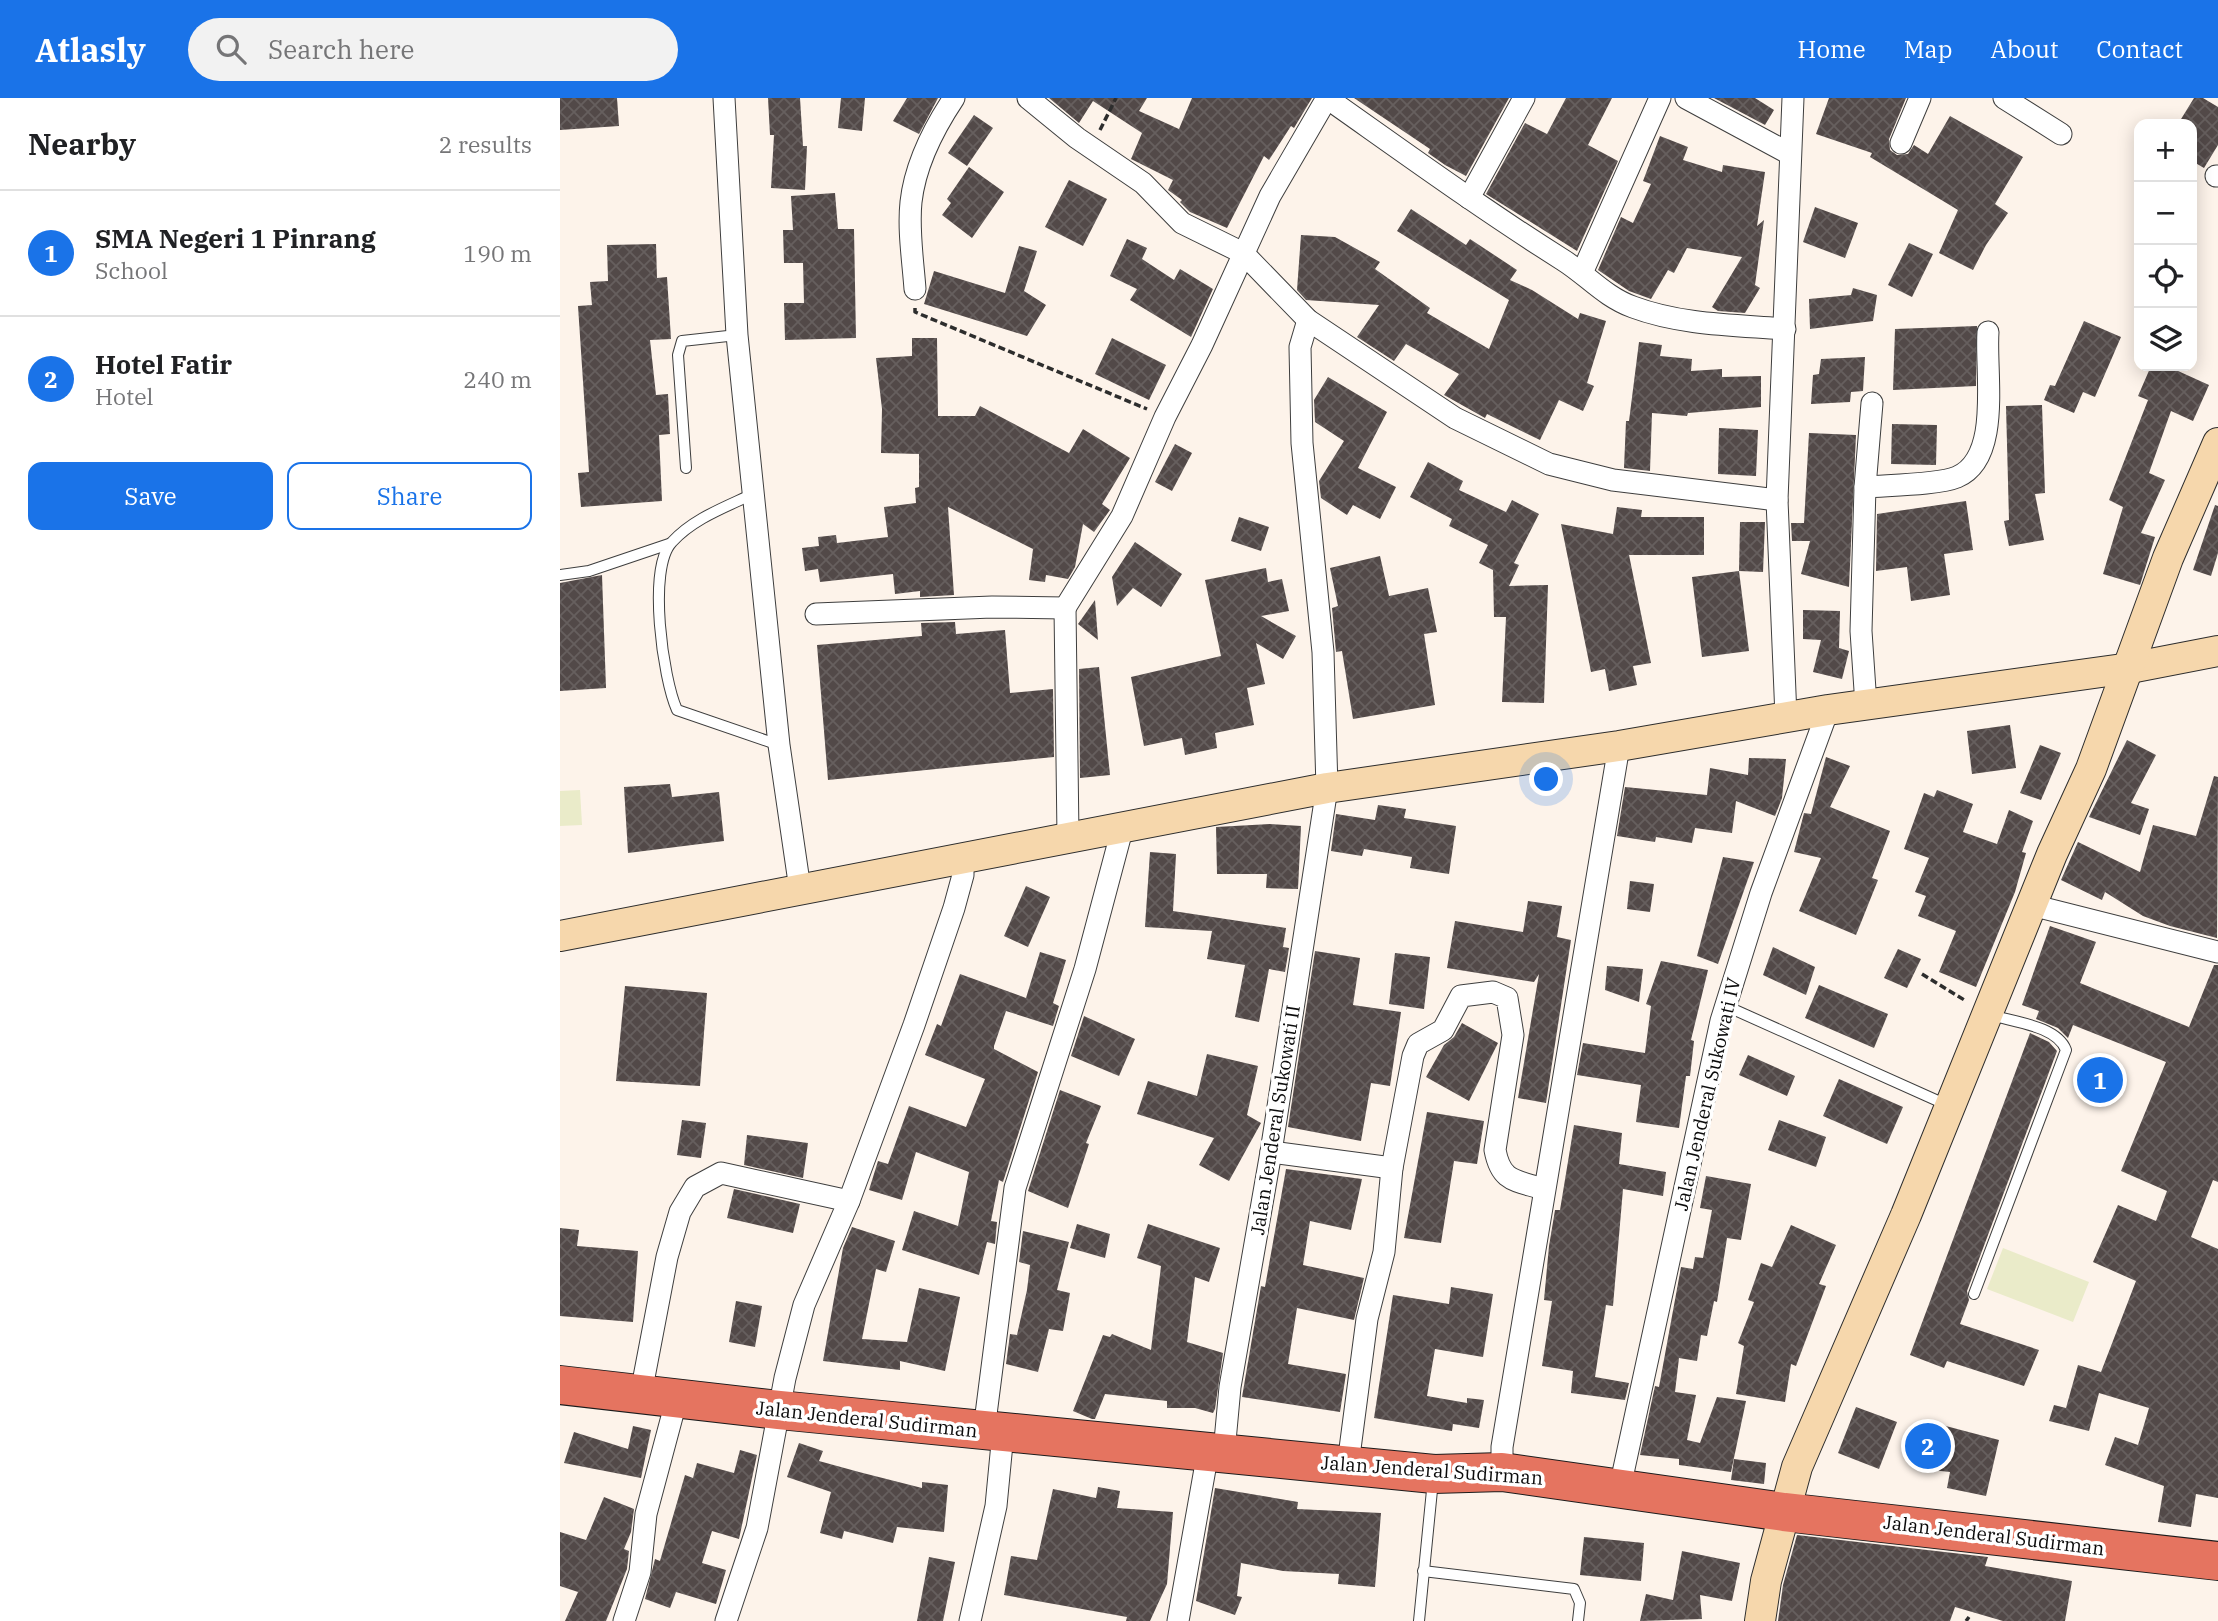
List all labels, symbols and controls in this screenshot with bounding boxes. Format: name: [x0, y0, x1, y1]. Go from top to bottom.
search box: [188, 18, 678, 81]
text: Atlasly: [35, 28, 146, 71]
icon: search: [212, 30, 250, 68]
text: Search here: [268, 32, 414, 66]
text: Home: [1798, 33, 1866, 65]
text: Map: [1904, 33, 1952, 65]
text: About: [1990, 33, 2058, 65]
text: Contact: [2096, 33, 2183, 65]
map controls: [2134, 119, 2197, 371]
button: +: [2134, 119, 2197, 182]
text: Nearby: [28, 124, 136, 163]
text: 2 results: [439, 129, 532, 159]
button: −: [2134, 182, 2197, 245]
text: SMA Negeri 1 Pinrang: [95, 221, 376, 255]
text: 1: [44, 238, 58, 268]
text: 190 m: [463, 238, 532, 268]
button: locate: [2134, 245, 2197, 308]
text: School: [95, 255, 168, 285]
button: layers: [2134, 308, 2197, 371]
text: Hotel Fatir: [95, 347, 232, 381]
text: 2: [44, 364, 58, 394]
text: 240 m: [463, 364, 532, 394]
text: Hotel: [95, 381, 153, 411]
button: Save: [28, 462, 273, 530]
button: Share: [287, 462, 532, 530]
your location: [1529, 762, 1563, 796]
street label: Jalan Jenderal Sukowati IV: [1668, 975, 1746, 1213]
street label: Jalan Jenderal Sukowati II: [1245, 1003, 1305, 1237]
pin: 1: [2077, 1054, 2123, 1106]
street label: Jalan Jenderal Sudirman: [755, 1395, 979, 1443]
pin: 2: [1905, 1420, 1951, 1472]
street label: Jalan Jenderal Sudirman: [1320, 1450, 1544, 1490]
street label: Jalan Jenderal Sudirman: [1882, 1510, 2106, 1560]

